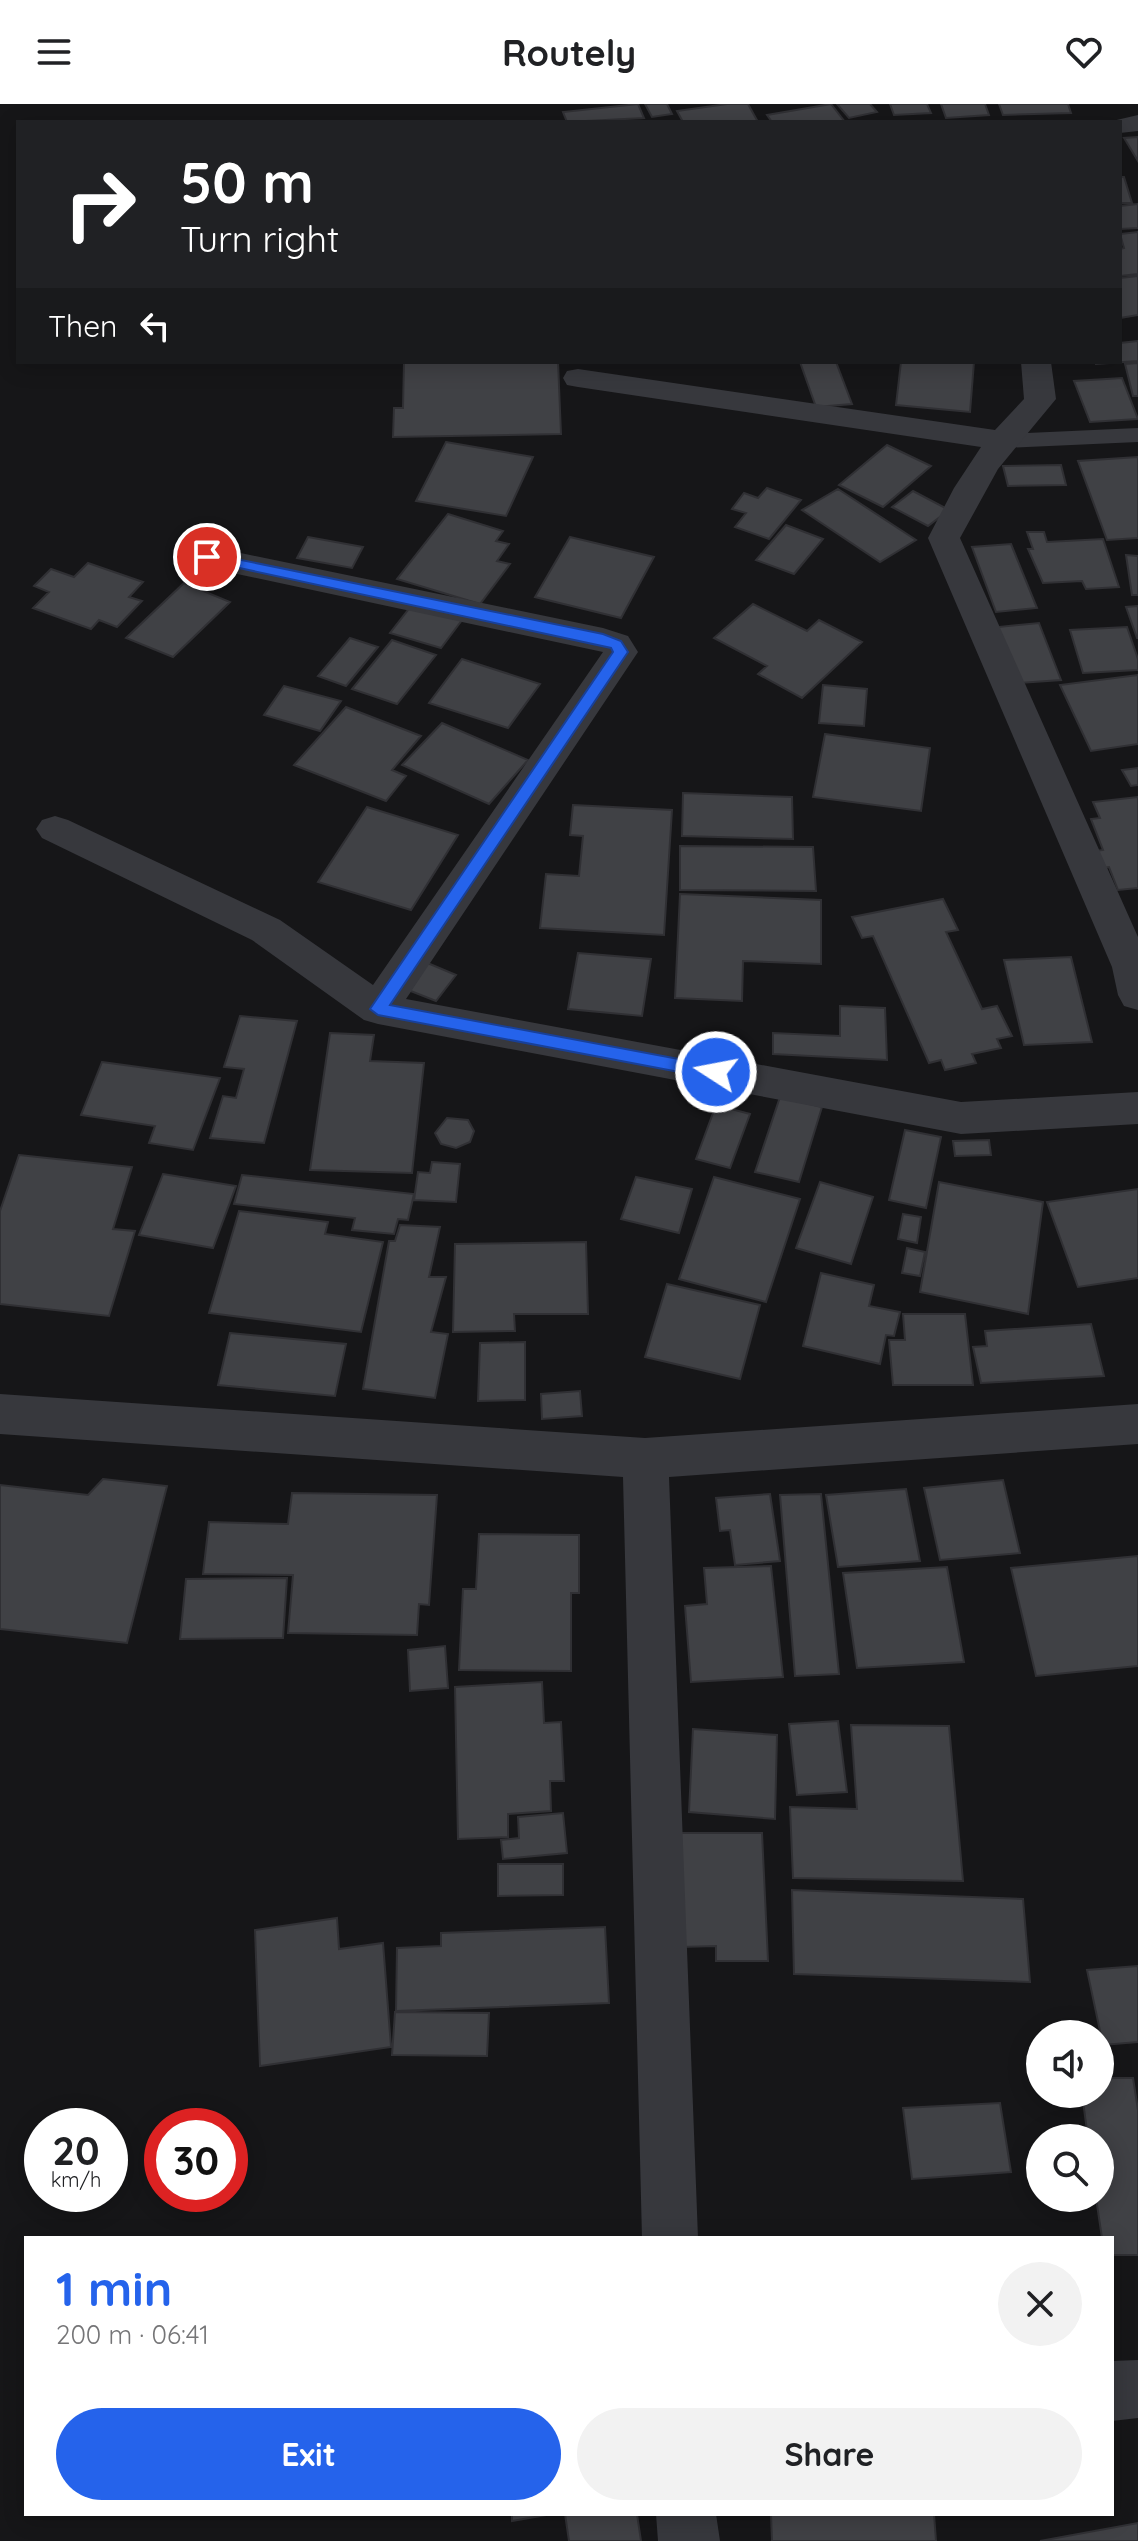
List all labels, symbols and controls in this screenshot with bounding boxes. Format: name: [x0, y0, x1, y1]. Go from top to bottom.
icon: menu: [32, 30, 76, 74]
text: Routely: [502, 30, 636, 75]
icon: heart: [1062, 30, 1106, 74]
text: 50 m: [180, 147, 314, 217]
icon: right: [48, 152, 152, 256]
text: Turn right: [180, 216, 339, 261]
icon: left: [133, 304, 177, 348]
text: Then: [48, 307, 117, 345]
pin: [173, 523, 241, 591]
icon: arrive: [185, 535, 229, 579]
position arrow: [674, 1030, 758, 1114]
map controls: [1026, 2020, 1114, 2212]
button: sound: [1026, 2020, 1114, 2108]
speed limit sign: 30: [144, 2108, 248, 2212]
button: search: [1026, 2124, 1114, 2212]
text: 20: [52, 2125, 100, 2175]
text: km/h: [51, 2167, 101, 2192]
text: 1 min: [56, 2258, 172, 2318]
button: close: [998, 2262, 1082, 2346]
text: 200 m · 06:41: [56, 2318, 209, 2351]
button: Exit: [56, 2408, 561, 2500]
button: Share: [577, 2408, 1082, 2500]

